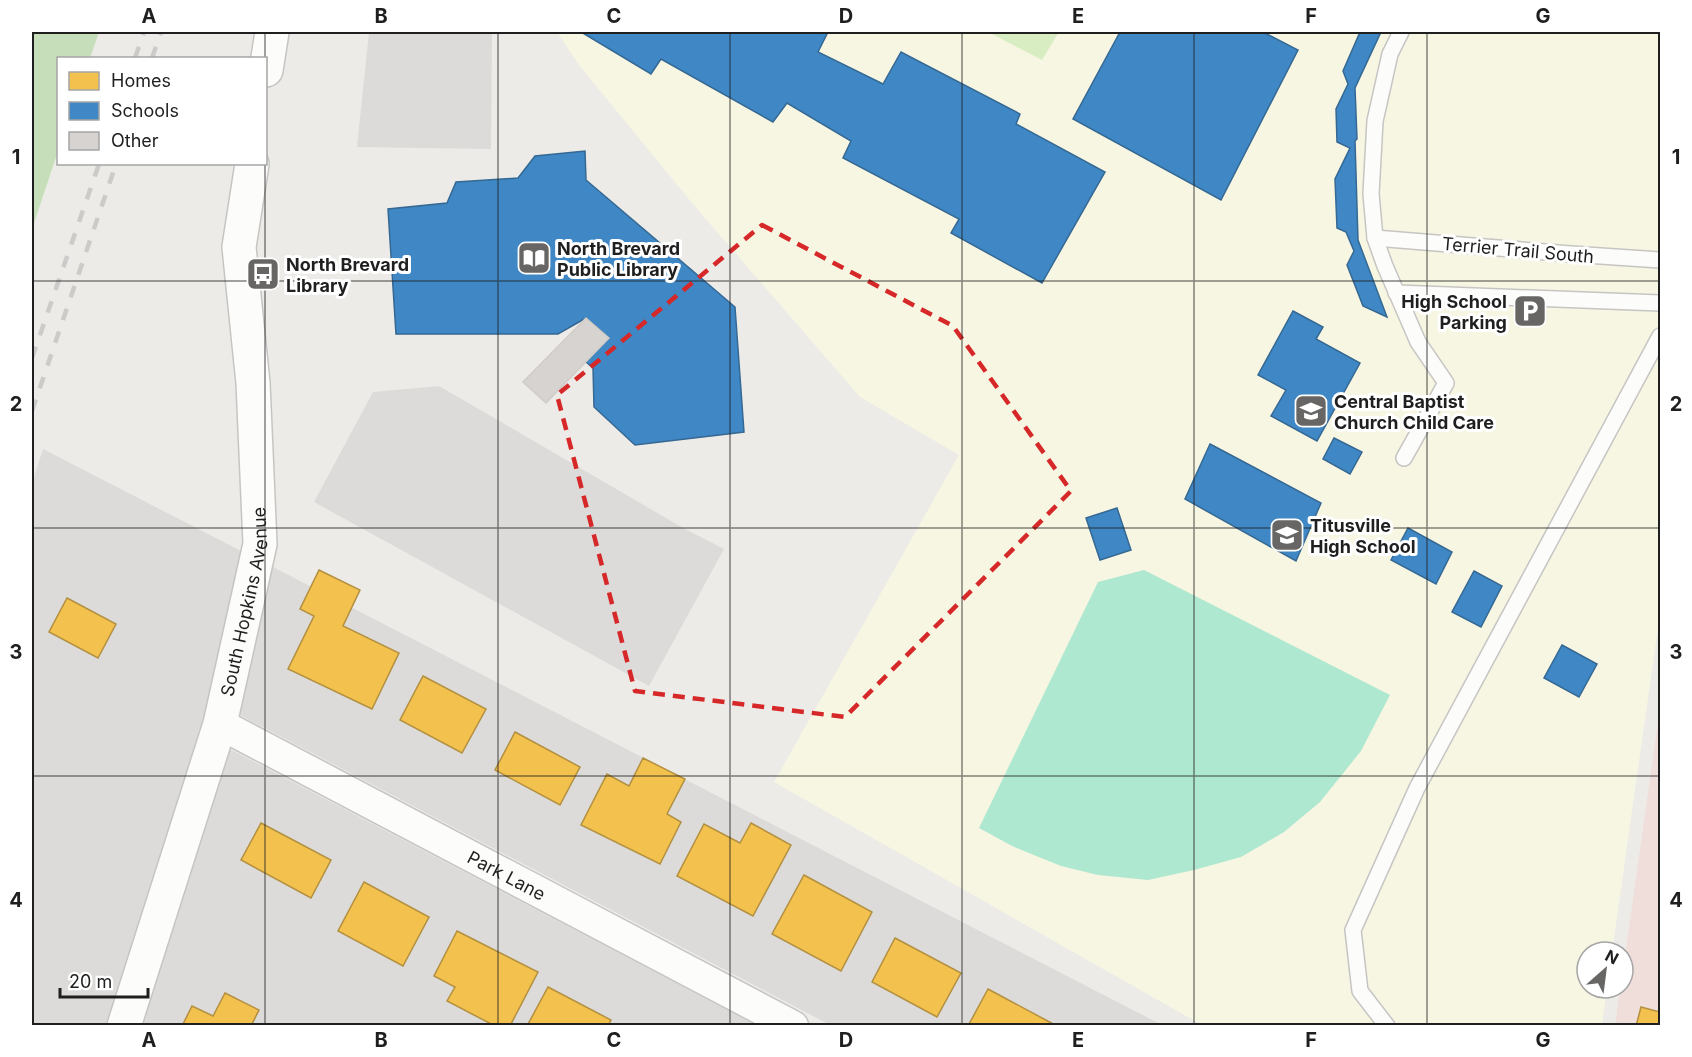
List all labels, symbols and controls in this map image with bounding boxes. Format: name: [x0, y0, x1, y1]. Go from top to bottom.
text: A: [142, 4, 157, 28]
text: B: [374, 4, 388, 28]
text: C: [607, 4, 621, 28]
text: D: [839, 4, 853, 28]
text: E: [1072, 4, 1084, 28]
text: F: [1305, 4, 1317, 28]
text: G: [1535, 4, 1551, 28]
legend: [57, 57, 267, 165]
text: Homes: [111, 70, 171, 91]
text: Schools: [111, 100, 179, 121]
text: Other: [111, 130, 159, 151]
text: 1: [12, 145, 20, 169]
text: 1: [1672, 145, 1680, 169]
street label: Terrier Trail South: [1441, 233, 1595, 267]
place label: North Brevard Public Library: [557, 238, 680, 280]
library icon: North Brevard Public Library: [516, 240, 552, 276]
place label: North Brevard Library: [286, 254, 409, 296]
bus stop icon: North Brevard Library: [245, 256, 281, 292]
place label: High School Parking: [1401, 291, 1507, 333]
parking icon: High School Parking: [1512, 293, 1548, 329]
place label: Central Baptist Church Child Care: [1334, 391, 1494, 433]
text: 2: [10, 392, 22, 416]
text: 2: [1670, 392, 1682, 416]
school or university icon: Central Baptist Church Child Care: [1293, 393, 1329, 429]
street label: South Hopkins Avenue: [216, 507, 271, 698]
place label: Titusville High School: [1310, 515, 1416, 557]
school or university icon: Titusville High School: [1269, 517, 1305, 553]
text: 3: [10, 640, 22, 664]
text: 3: [1670, 640, 1682, 664]
street label: Park Lane: [464, 846, 549, 904]
text: 4: [9, 888, 23, 912]
text: 4: [1669, 888, 1683, 912]
north arrow: [1575, 940, 1635, 1000]
text: N: [1602, 945, 1622, 968]
scale bar: [60, 961, 148, 999]
text: 20 m: [69, 971, 112, 992]
text: A: [142, 1028, 157, 1052]
text: B: [374, 1028, 388, 1052]
text: C: [607, 1028, 621, 1052]
text: D: [839, 1028, 853, 1052]
text: E: [1072, 1028, 1084, 1052]
text: F: [1305, 1028, 1317, 1052]
text: G: [1535, 1028, 1551, 1052]

